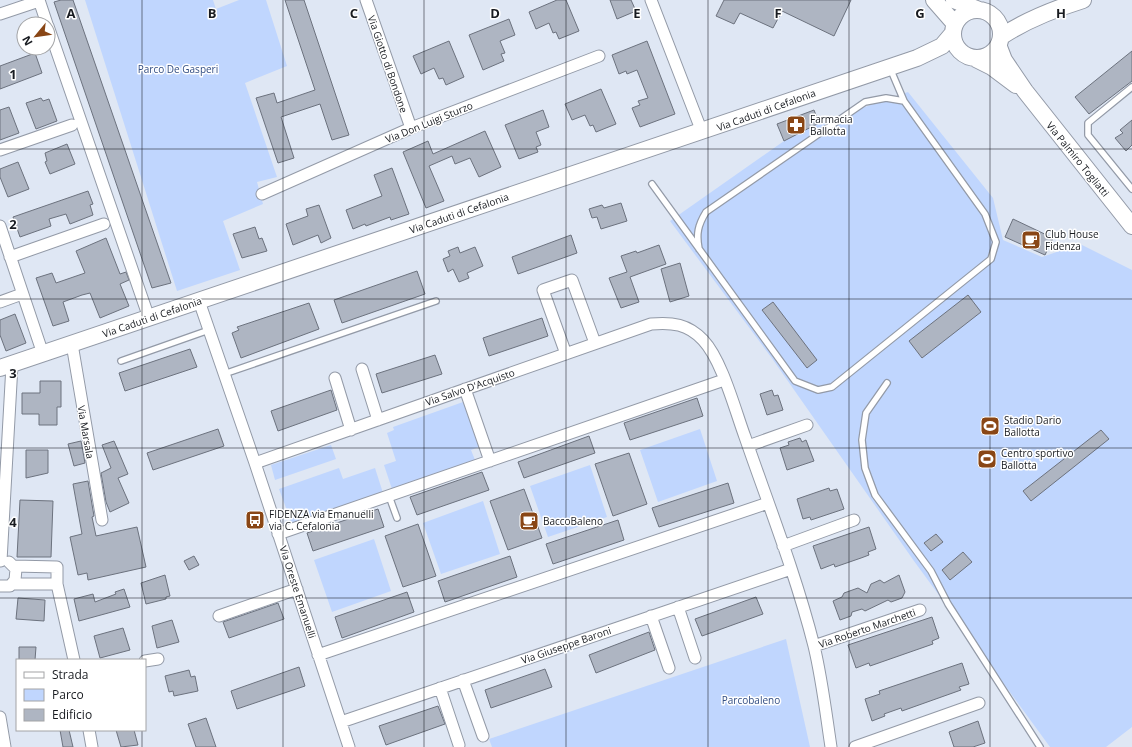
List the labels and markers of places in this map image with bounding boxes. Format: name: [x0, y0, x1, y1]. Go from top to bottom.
place label: Farmacia Ballotta: [810, 112, 853, 138]
pharmacy icon: Farmacia Ballotta: [785, 114, 807, 136]
place label: Club House Fidenza: [1045, 227, 1099, 253]
cafe icon: Club House Fidenza: [1020, 229, 1042, 251]
place label: Stadio Dario Ballotta: [1004, 413, 1061, 439]
sports icon: Stadio Dario Ballotta: [979, 415, 1001, 437]
place label: Centro sportivo Ballotta: [1001, 446, 1073, 472]
sports icon: Centro sportivo Ballotta: [976, 448, 998, 470]
place label: FIDENZA via Emanuelli via C. Cefalonia: [269, 507, 373, 533]
bus stop icon: FIDENZA via Emanuelli via C. Cefalonia: [244, 509, 266, 531]
cafe icon: BaccoBaleno: [518, 510, 540, 532]
place label: BaccoBaleno: [543, 514, 603, 528]

